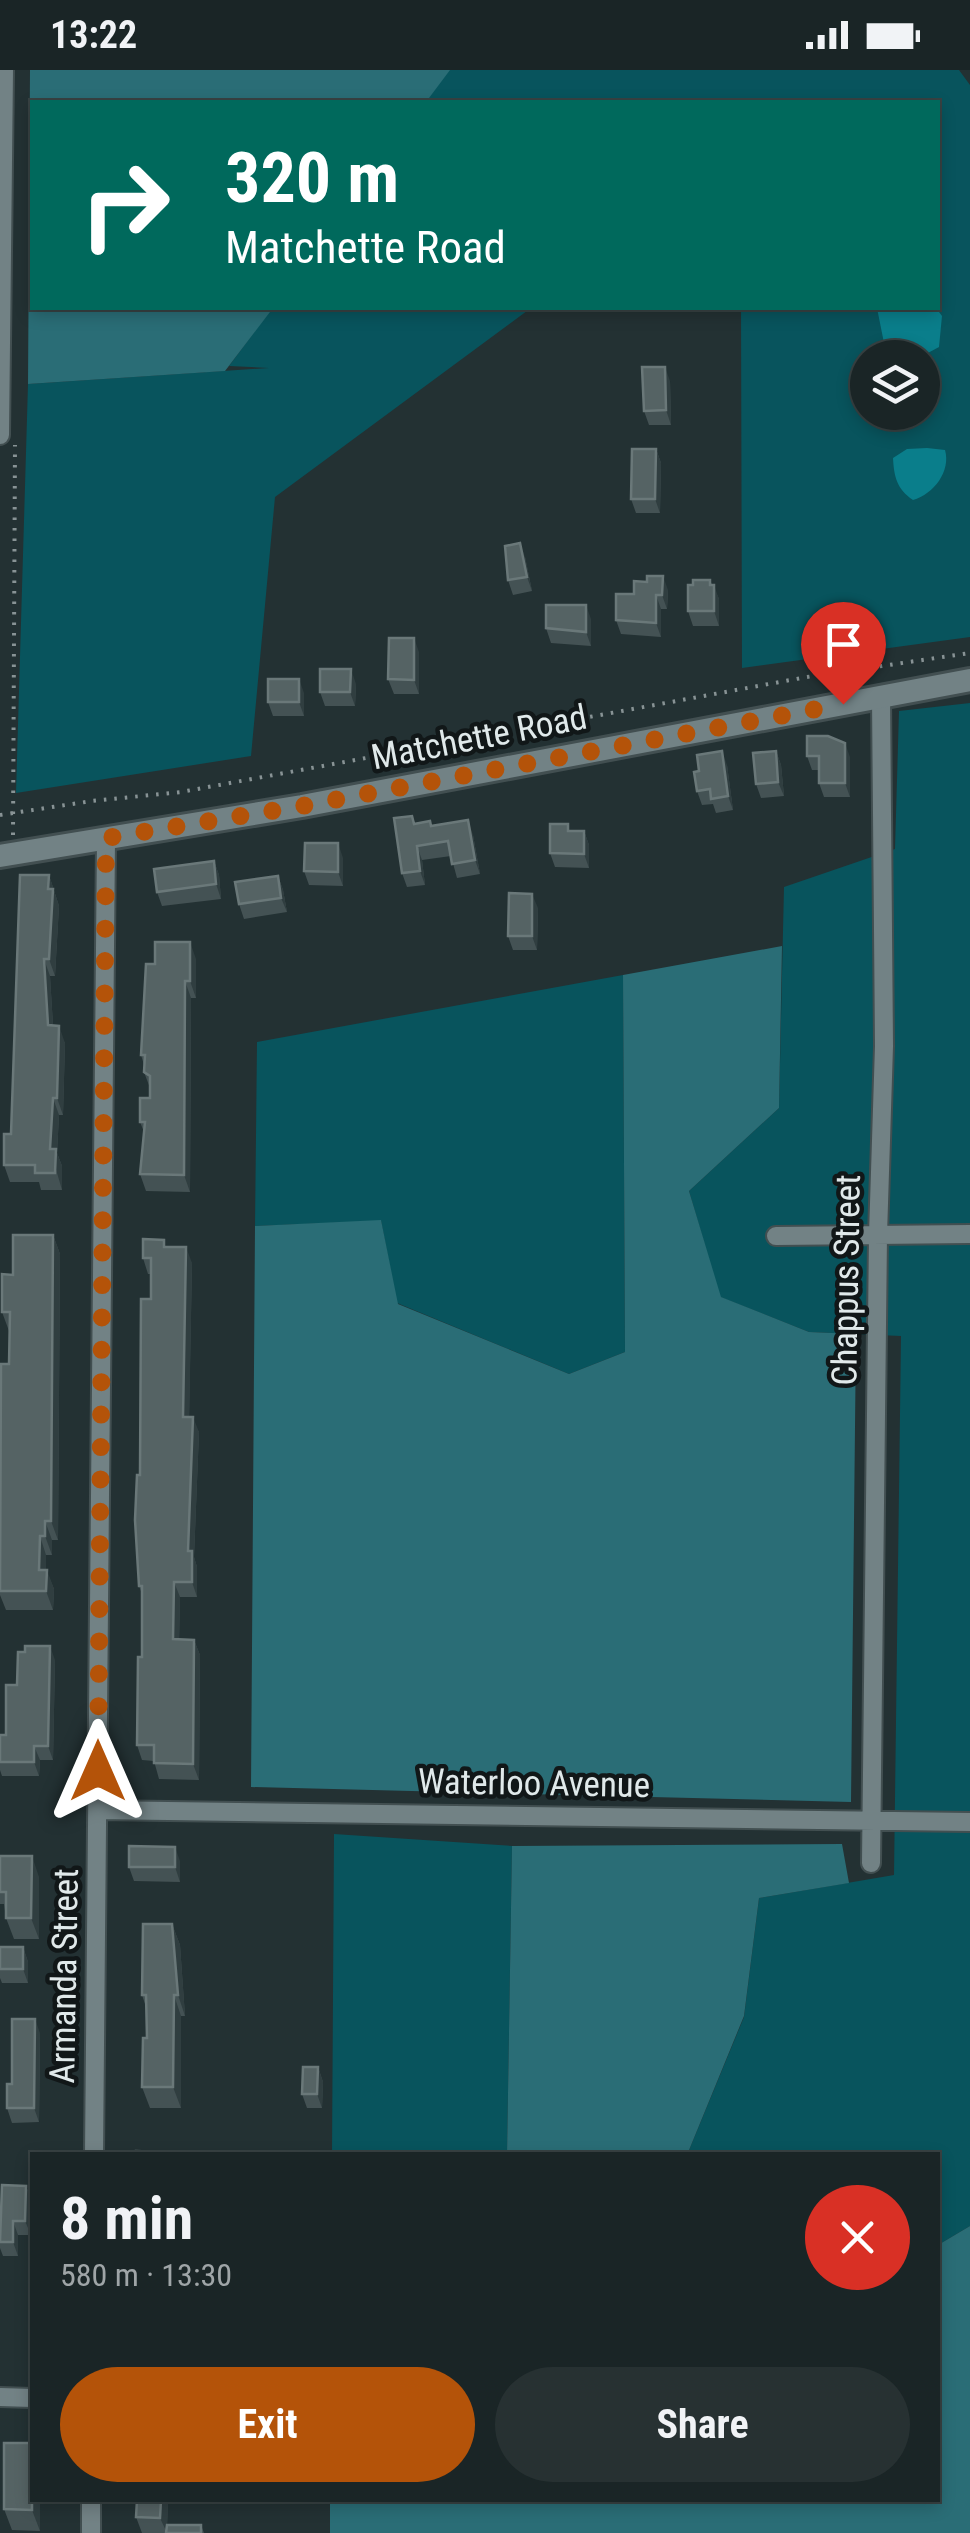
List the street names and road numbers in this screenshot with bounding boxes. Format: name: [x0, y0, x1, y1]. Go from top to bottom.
street label: Matchette Road: [368, 697, 590, 778]
street label: Chappus Street: [824, 1174, 869, 1386]
street label: Waterloo Avenue: [418, 1761, 650, 1806]
street label: Armanda Street: [42, 1868, 87, 2084]

